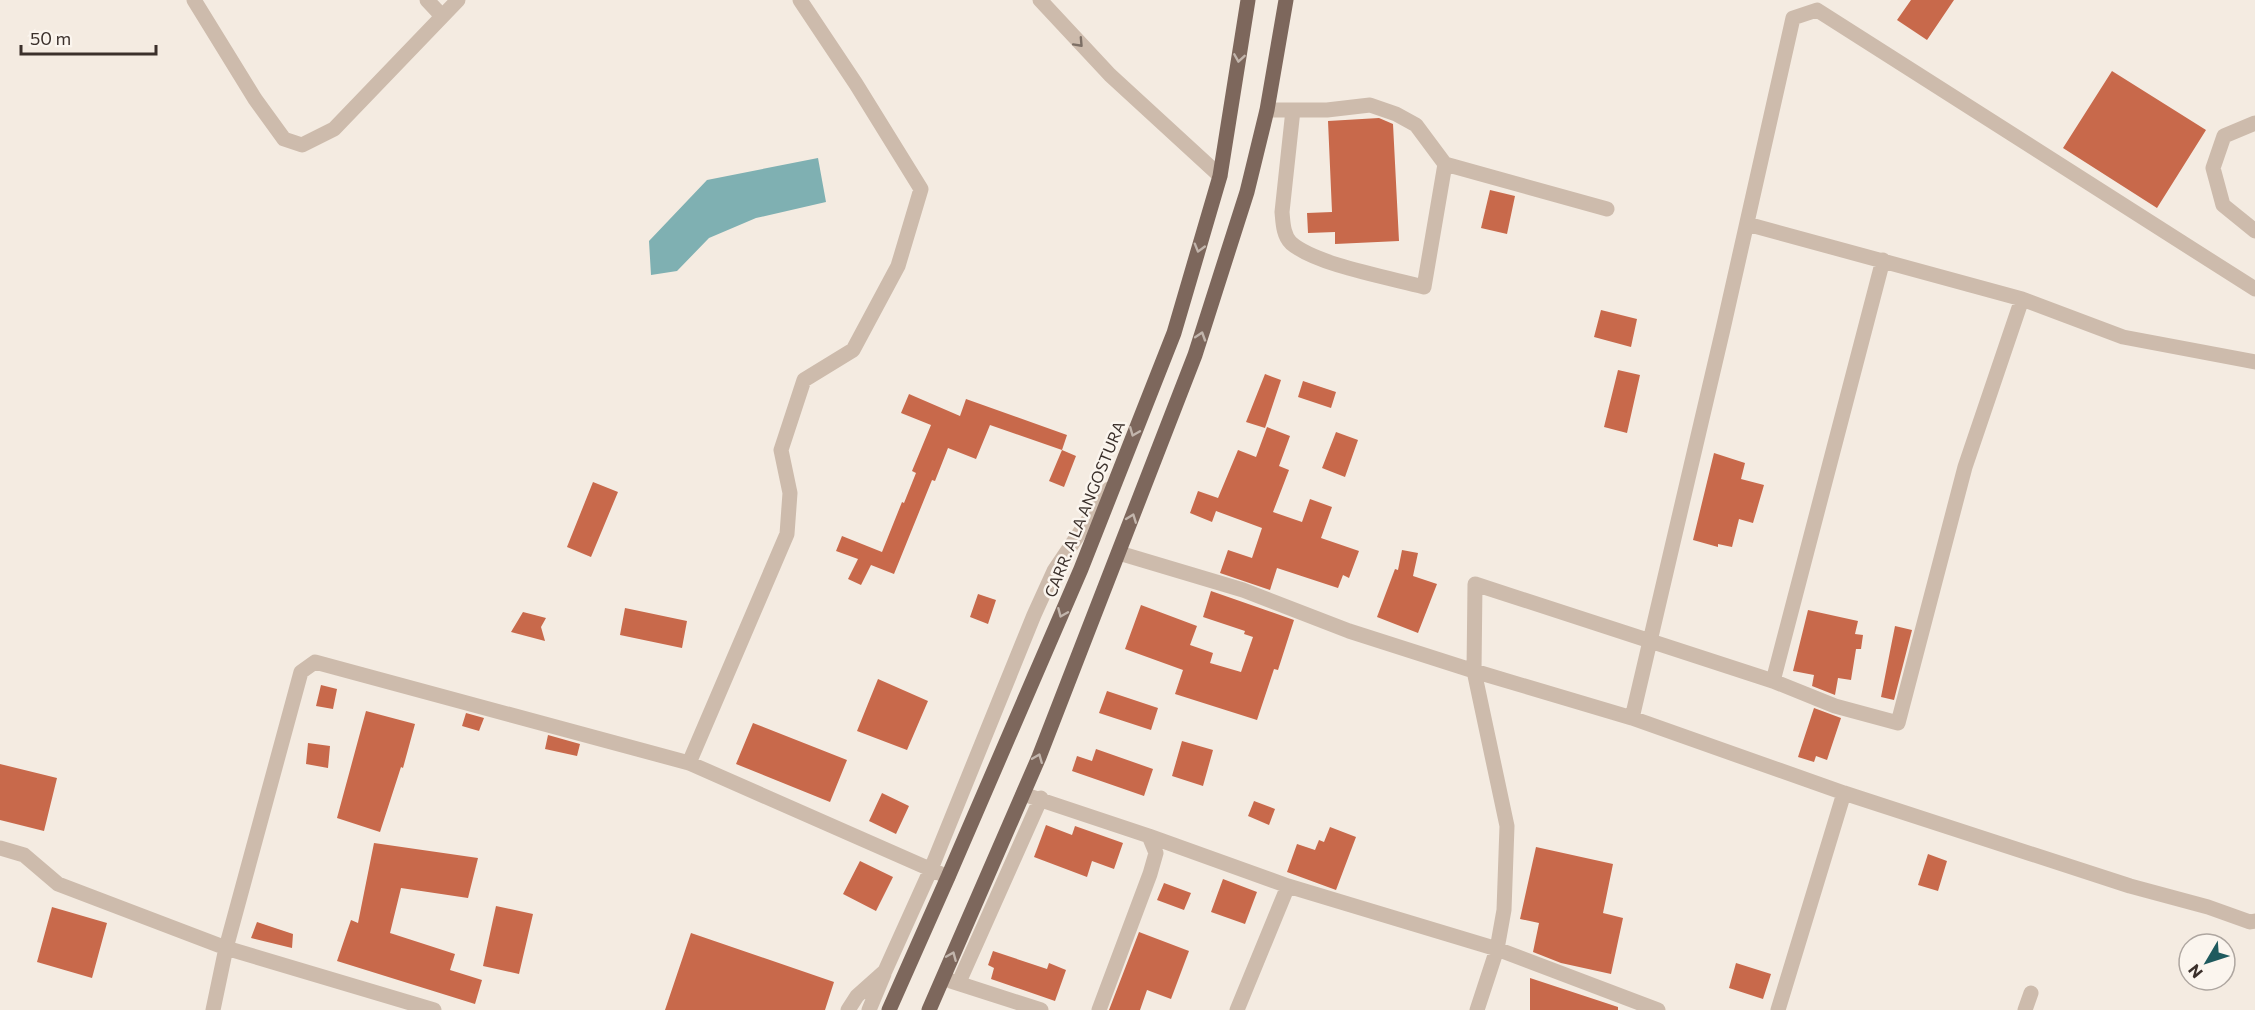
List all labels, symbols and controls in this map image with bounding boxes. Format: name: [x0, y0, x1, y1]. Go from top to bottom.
scale bar: [21, 18, 156, 56]
text: 50 m: [30, 27, 71, 49]
one-way arrow: [1072, 36, 1083, 47]
one-way arrow: [1233, 52, 1246, 62]
one-way arrow: [1194, 242, 1206, 253]
one-way arrow: [1194, 331, 1206, 341]
street label: CARR. A LA ANGOSTURA: [1040, 418, 1128, 600]
one-way arrow: [1129, 426, 1141, 437]
one-way arrow: [1125, 513, 1137, 524]
one-way arrow: [1057, 607, 1069, 618]
one-way arrow: [1031, 753, 1043, 764]
north arrow: [2177, 932, 2237, 992]
one-way arrow: [945, 952, 957, 963]
text: N: [2184, 961, 2206, 982]

